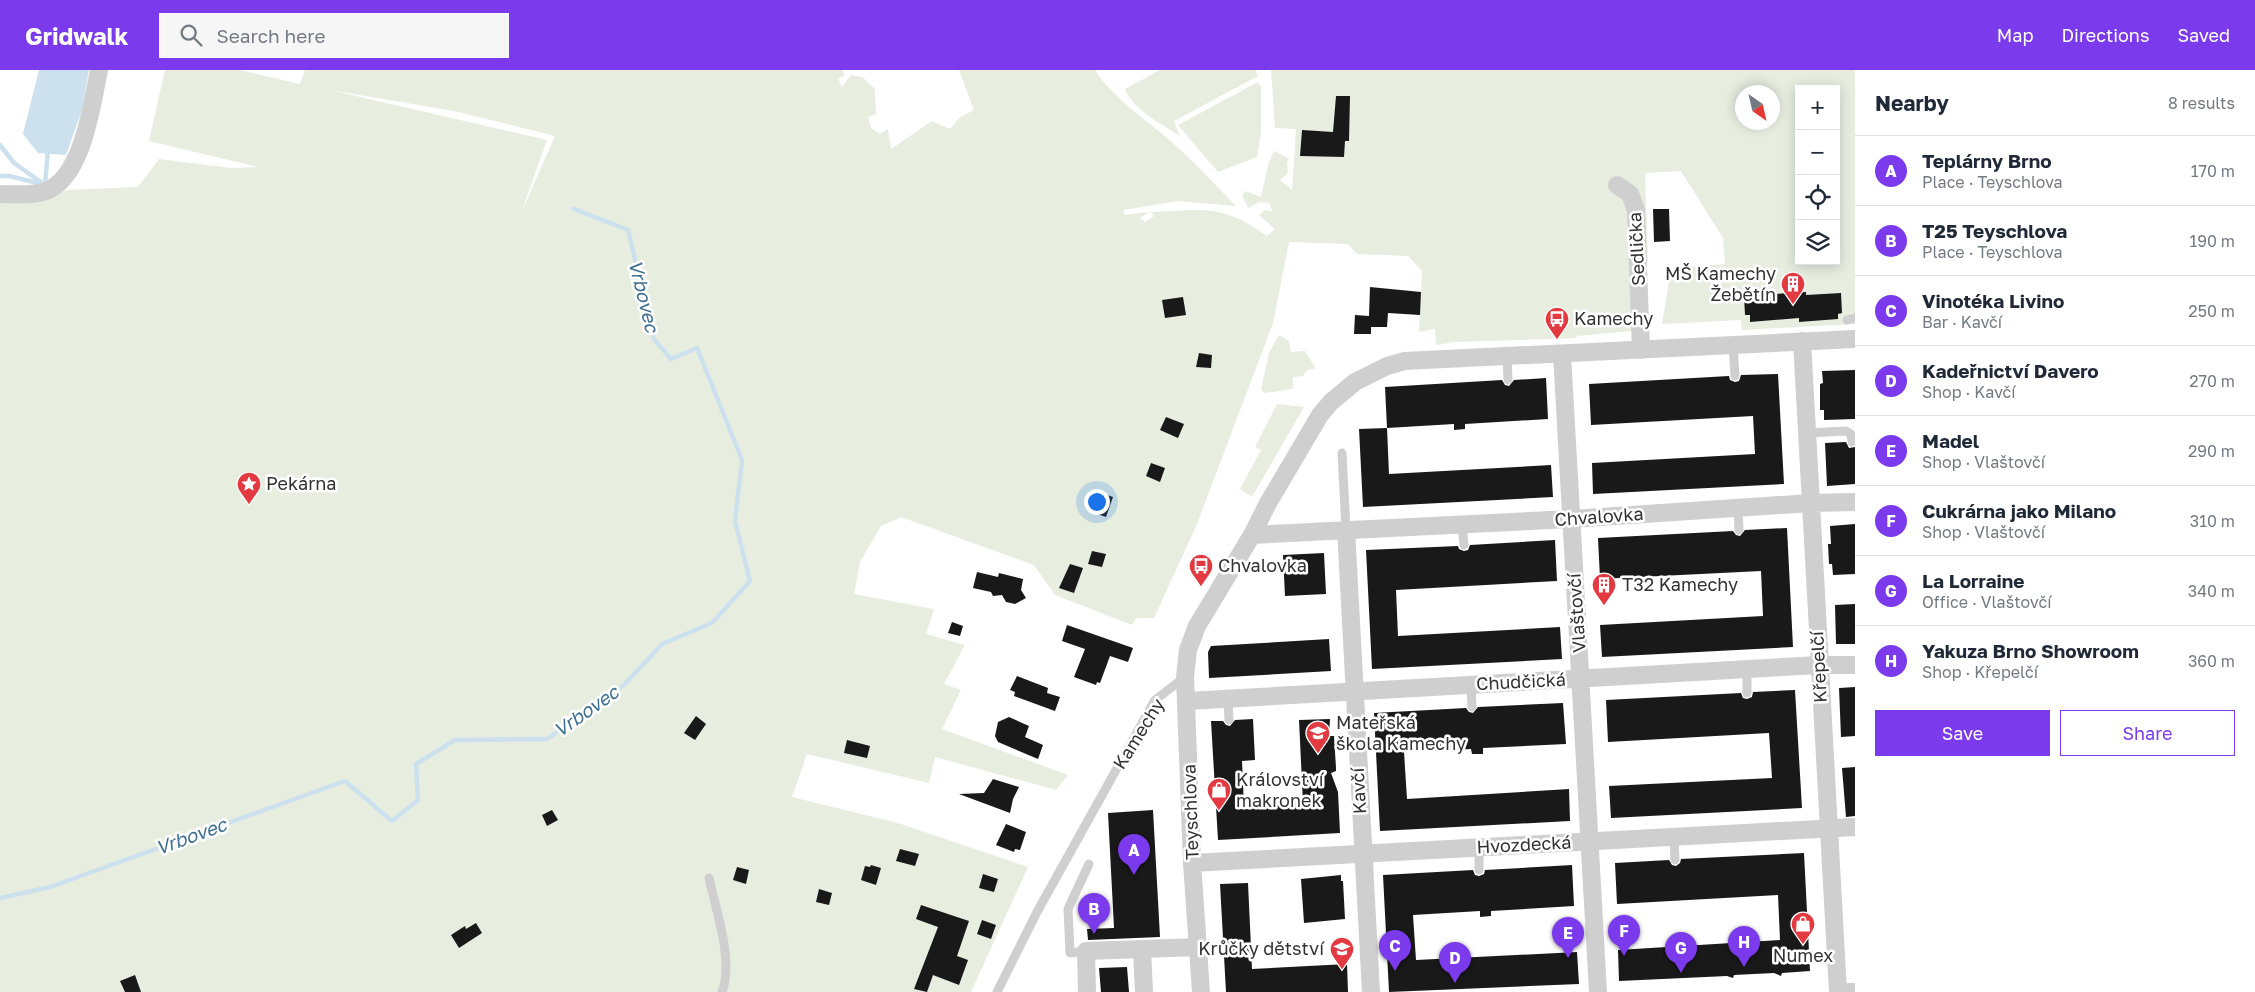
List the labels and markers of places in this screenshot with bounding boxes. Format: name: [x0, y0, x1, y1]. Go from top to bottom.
place label: MŠ Kamechy Žebětín: [1665, 262, 1776, 305]
building icon: MŠ Kamechy Žebětín: [1780, 271, 1806, 305]
bus stop icon: Kamechy: [1544, 306, 1570, 340]
place label: Kamechy: [1574, 307, 1653, 329]
place icon: Pekárna: [236, 471, 262, 505]
place label: Pekárna: [266, 472, 336, 494]
bus stop icon: Chvalovka: [1188, 553, 1214, 587]
place label: Chvalovka: [1218, 554, 1307, 576]
building icon: T32 Kamechy: [1591, 572, 1617, 606]
place label: T32 Kamechy: [1622, 573, 1738, 595]
place label: Mateřská škola Kamechy: [1336, 711, 1466, 754]
school or university icon: Mateřská škola Kamechy: [1305, 720, 1331, 754]
place label: Království makronek: [1236, 768, 1325, 811]
shop icon: Království makronek: [1206, 777, 1232, 811]
pin: A: [1118, 834, 1150, 875]
pin: B: [1078, 893, 1110, 934]
shop icon: Numex: [1790, 911, 1816, 945]
pin: F: [1608, 915, 1640, 956]
pin: E: [1552, 917, 1584, 958]
pin: H: [1728, 926, 1760, 967]
pin: C: [1379, 930, 1411, 971]
pin: G: [1665, 932, 1697, 973]
school or university icon: Krůčky dětství: [1329, 936, 1355, 970]
place label: Krůčky dětství: [1198, 937, 1325, 959]
pin: D: [1439, 942, 1471, 983]
place label: Numex: [1773, 944, 1833, 966]

